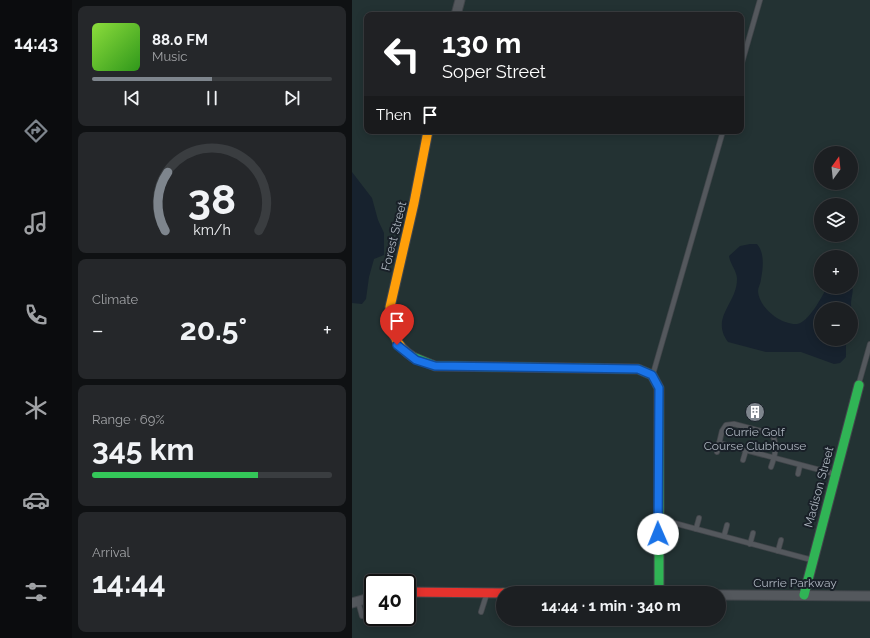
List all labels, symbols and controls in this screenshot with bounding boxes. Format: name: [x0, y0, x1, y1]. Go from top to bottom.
text: 130 m: [442, 27, 521, 60]
icon: left: [376, 28, 428, 80]
text: 88.0 FM: [152, 31, 208, 49]
text: 14:43: [14, 32, 58, 53]
text: Music: [152, 49, 187, 64]
text: Soper Street: [442, 61, 546, 82]
icon: previous: [121, 87, 143, 109]
icon: pause: [201, 87, 223, 109]
icon: next: [281, 87, 303, 109]
icon: arrive: [419, 104, 441, 126]
text: Then: [376, 106, 411, 124]
icon: directions: [22, 117, 50, 145]
north arrow: [814, 146, 858, 190]
map controls: [814, 146, 858, 346]
text: 38: [188, 174, 236, 223]
button: layers: [814, 198, 858, 242]
street label: Forest Street: [379, 200, 409, 272]
icon: music: [22, 209, 50, 237]
text: km/h: [193, 221, 231, 237]
button: +: [814, 250, 858, 294]
text: Climate: [92, 292, 138, 307]
icon: phone: [22, 301, 50, 329]
button: −: [814, 302, 858, 346]
pin: [380, 304, 414, 345]
icon: arrive: [386, 310, 408, 332]
text: 20.5°: [180, 312, 247, 347]
text: −: [92, 317, 104, 343]
text: +: [323, 317, 332, 343]
icon: climate: [22, 394, 50, 422]
building icon: Currie Golf Course Clubhouse: [744, 401, 766, 423]
text: Range · 69%: [92, 412, 165, 427]
place label: Currie Golf Course Clubhouse: [704, 425, 806, 453]
text: 345 km: [92, 432, 194, 467]
street label: Madison Street: [801, 445, 837, 529]
icon: car: [22, 486, 50, 514]
position arrow: [637, 513, 679, 555]
text: Arrival: [92, 545, 130, 560]
text: 14:44: [92, 565, 166, 600]
speed limit sign: 40: [364, 574, 416, 626]
street label: Currie Parkway: [753, 576, 837, 590]
icon: filters: [22, 578, 50, 606]
text: 14:44 · 1 min · 340 m: [541, 597, 681, 615]

